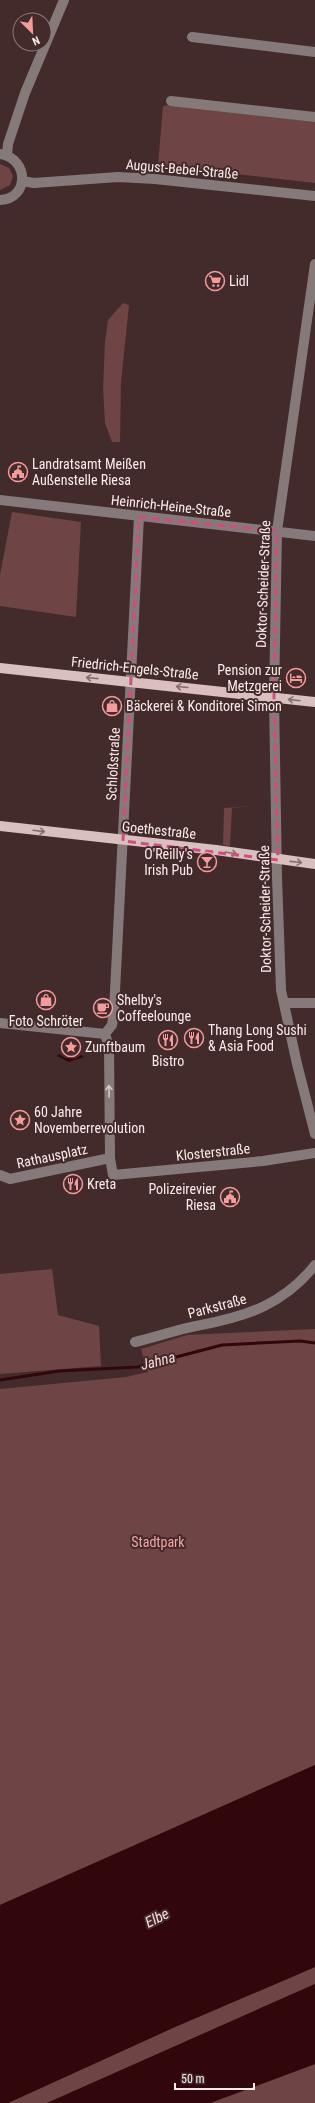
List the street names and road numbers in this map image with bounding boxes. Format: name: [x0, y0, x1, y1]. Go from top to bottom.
street label: August-Bebel-Straße: [125, 156, 239, 182]
street label: Heinrich-Heine-Straße: [110, 492, 232, 520]
street label: Doktor-Scheider-Straße: [253, 520, 273, 648]
street label: Friedrich-Engels-Straße: [71, 653, 200, 683]
street label: Schloßstraße: [103, 727, 123, 801]
street label: Goethestraße: [121, 818, 197, 842]
street label: Doktor-Scheider-Straße: [256, 845, 274, 973]
street label: Klosterstraße: [175, 1140, 251, 1164]
street label: Rathausplatz: [15, 1141, 89, 1171]
street label: Parkstraße: [186, 1290, 248, 1322]

